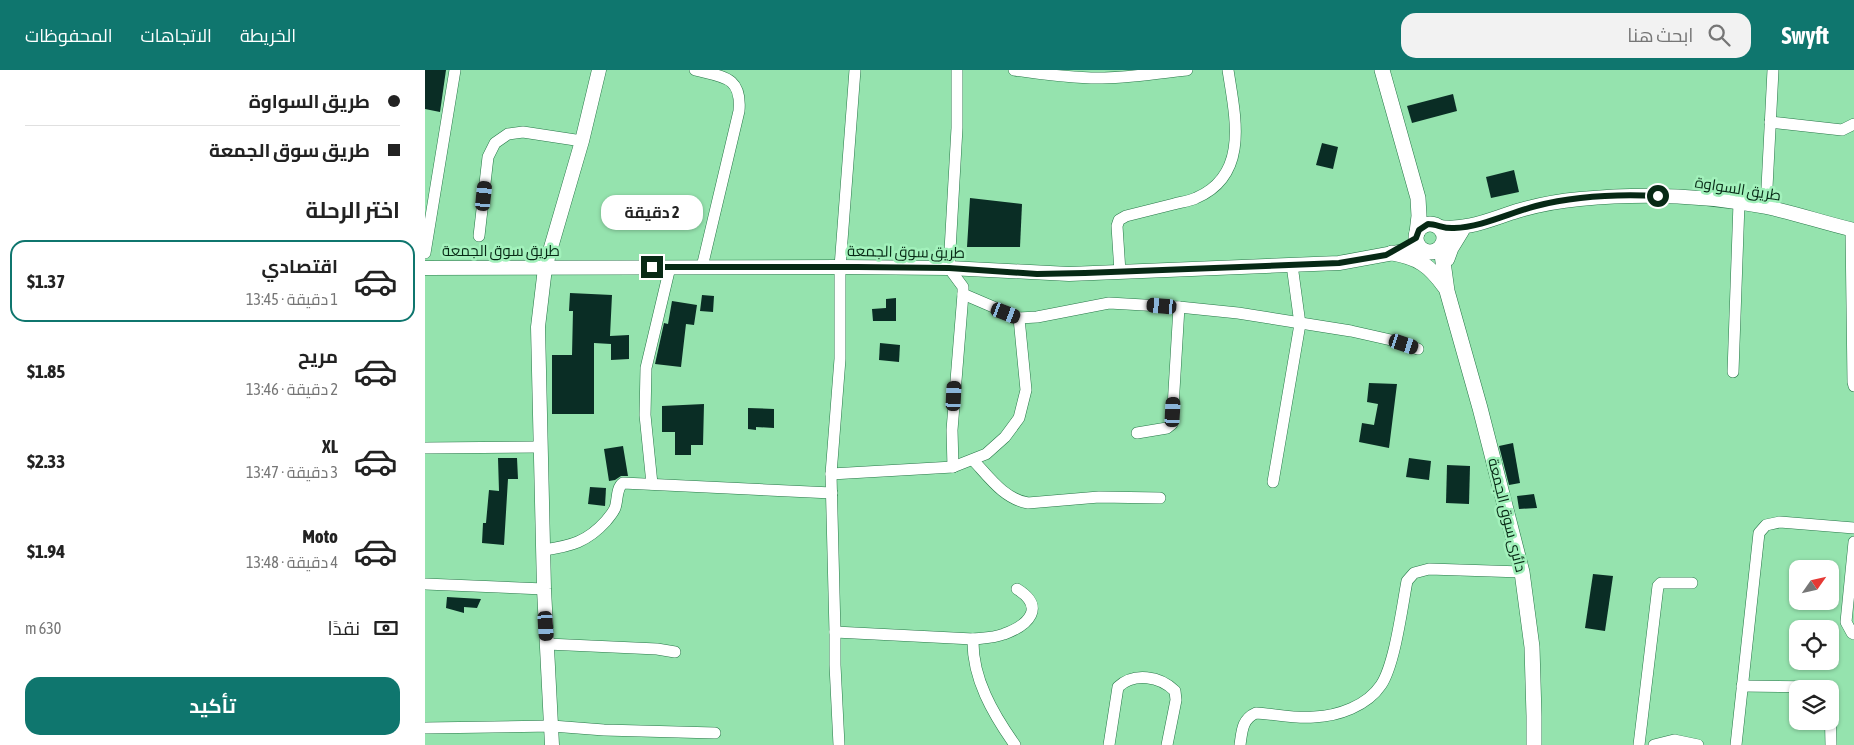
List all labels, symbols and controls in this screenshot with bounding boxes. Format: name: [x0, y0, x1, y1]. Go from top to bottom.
search box: [1401, 13, 1751, 58]
icon: search: [1705, 21, 1733, 49]
text: Swyft: [1781, 22, 1829, 49]
text: ابحث هنا: [1627, 24, 1693, 46]
text: المحفوظات: [25, 25, 113, 46]
text: الاتجاهات: [141, 25, 212, 46]
text: الخريطة: [240, 25, 296, 46]
text: طريق السواوة: [249, 90, 370, 112]
text: طريق سوق الجمعة: [209, 139, 370, 161]
street label: طريق السواوة: [1693, 173, 1782, 206]
car: [474, 180, 493, 212]
route start: [1647, 185, 1669, 207]
callout: 2 دقيقة: [601, 194, 703, 230]
text: اختر الرحلة: [306, 197, 400, 223]
text: 2 دقيقة: [625, 203, 679, 221]
street label: طريق سوق الجمعة: [442, 242, 560, 261]
street label: طريق سوق الجمعة: [847, 242, 965, 263]
text: اقتصادي: [262, 255, 338, 277]
route end: [641, 256, 663, 278]
icon: car: [353, 259, 398, 304]
text: $1.37: [27, 270, 65, 292]
text: 1 دقيقة · 13:45: [246, 290, 338, 308]
car: [1146, 297, 1177, 315]
car: [989, 301, 1022, 325]
car: [1387, 332, 1420, 356]
text: مريح: [298, 345, 338, 367]
icon: car: [353, 349, 398, 394]
text: $1.85: [27, 360, 65, 382]
text: 2 دقيقة · 13:46: [246, 380, 338, 398]
car: [945, 381, 962, 411]
car: [1164, 397, 1181, 427]
text: XL: [322, 435, 338, 457]
icon: car: [353, 439, 398, 484]
text: $2.33: [27, 450, 65, 472]
street label: دائرى سوق الجمعة: [1483, 456, 1530, 574]
text: 3 دقيقة · 13:47: [246, 463, 338, 481]
text: Moto: [302, 525, 338, 547]
icon: car: [353, 529, 398, 574]
text: $1.94: [27, 540, 65, 562]
text: 4 دقيقة · 13:48: [246, 553, 338, 571]
north arrow: [1789, 560, 1839, 610]
map controls: [1789, 560, 1839, 730]
car: [537, 611, 554, 641]
icon: cash: [372, 614, 400, 642]
text: نقدًا: [328, 617, 360, 639]
text: 630 m: [25, 619, 61, 637]
button: locate: [1789, 620, 1839, 670]
button: تأكيد: [25, 677, 400, 735]
button: layers: [1789, 680, 1839, 730]

